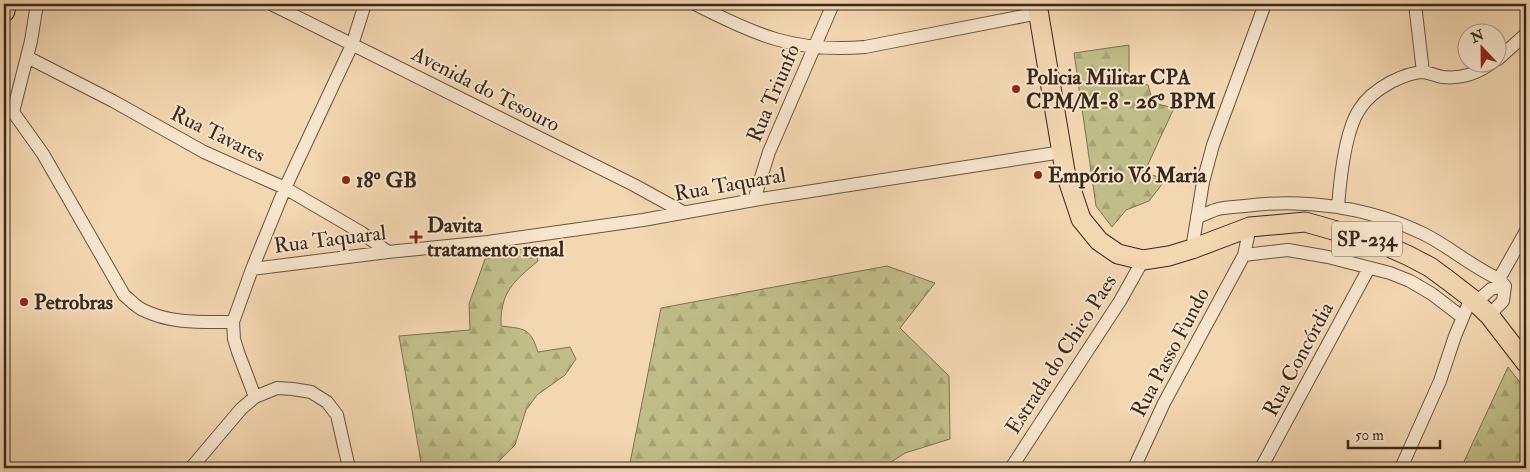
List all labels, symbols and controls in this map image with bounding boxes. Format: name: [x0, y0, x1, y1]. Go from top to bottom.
north arrow: [1458, 22, 1508, 72]
text: N: [1467, 26, 1487, 47]
street label: Avenida do Tesouro: [406, 40, 564, 138]
street label: Rua Triunfo: [741, 40, 806, 146]
place label: Policia Militar CPA CPM/M-8 - 26º BPM: [1026, 64, 1216, 115]
marker: Policia Militar CPA CPM/M-8 - 26º BPM: [1010, 83, 1022, 95]
street label: Rua Tavares: [166, 100, 269, 169]
street label: Rua Taquaral: [672, 161, 789, 208]
place label: Empório Vó Maria: [1048, 162, 1208, 189]
place label: 18º GB: [356, 167, 417, 194]
marker: Empório Vó Maria: [1032, 169, 1044, 181]
marker: 18º GB: [340, 174, 352, 186]
place label: Davita tratamento renal: [427, 212, 565, 263]
street label: Rua Taquaral: [272, 219, 388, 260]
road number: SP-234: [1332, 222, 1402, 256]
marker: Davita tratamento renal: [409, 230, 423, 244]
street label: Estrada do Chico Paes: [1000, 269, 1123, 439]
street label: Rua Passo Fundo: [1125, 283, 1216, 422]
place label: Petrobras: [34, 289, 113, 316]
marker: Petrobras: [18, 296, 30, 308]
street label: Rua Concórdia: [1257, 297, 1340, 421]
scale bar: [1348, 417, 1440, 449]
text: 50 m: [1355, 426, 1384, 445]

